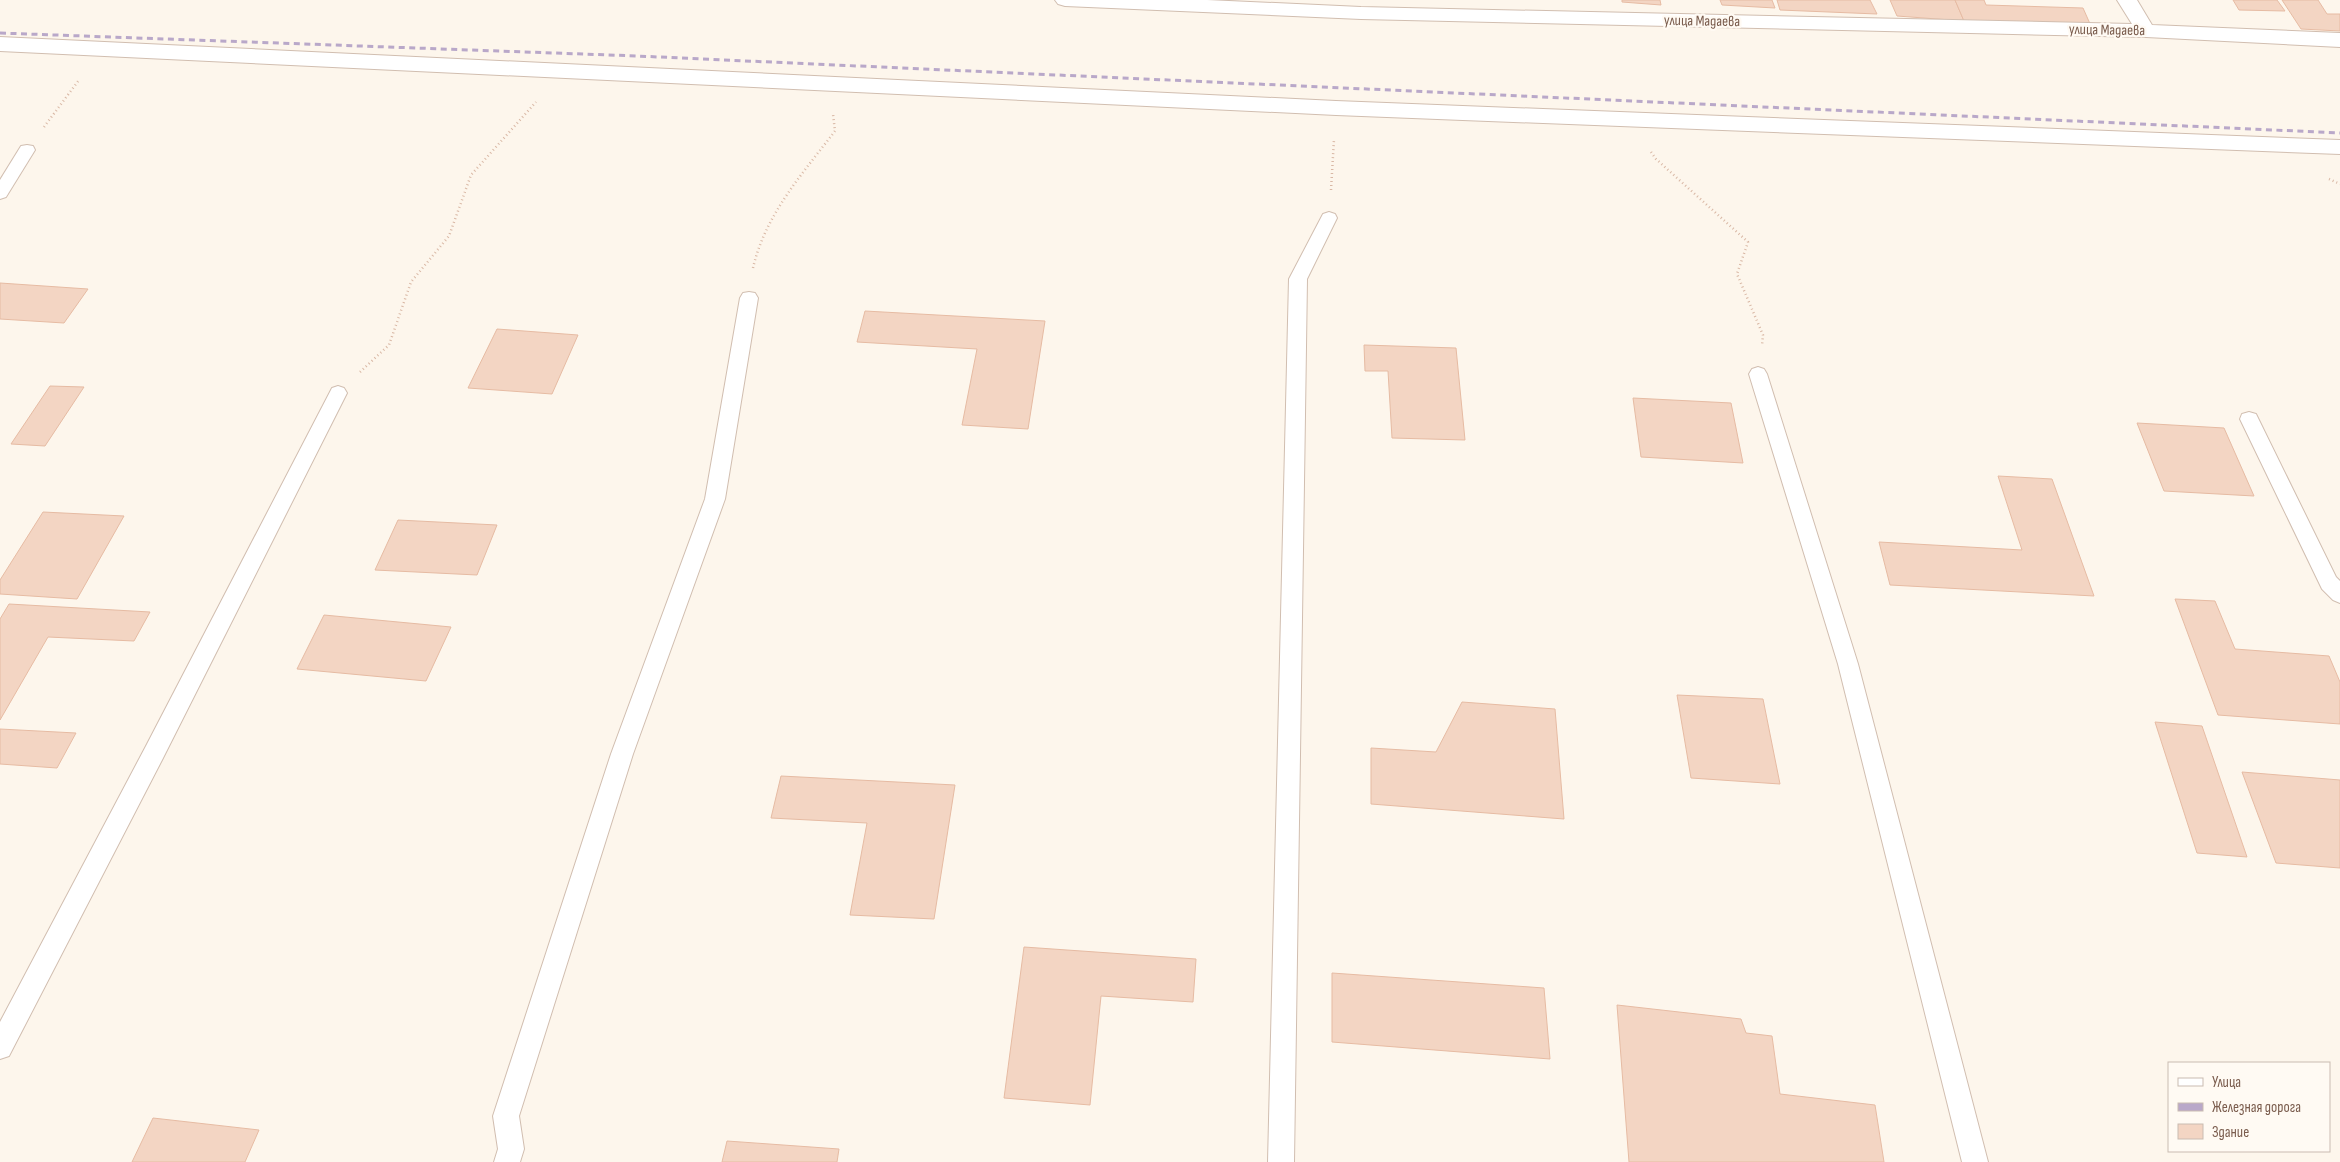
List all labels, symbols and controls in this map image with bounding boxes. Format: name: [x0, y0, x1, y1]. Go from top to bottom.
street label: улица Мадаева: [1664, 11, 1741, 31]
street label: улица Мадаева: [2069, 20, 2146, 40]
legend: [2168, 1062, 2330, 1152]
text: Улица: [2212, 1073, 2241, 1092]
text: Железная дорога: [2212, 1098, 2301, 1117]
text: Здание: [2212, 1123, 2249, 1142]

